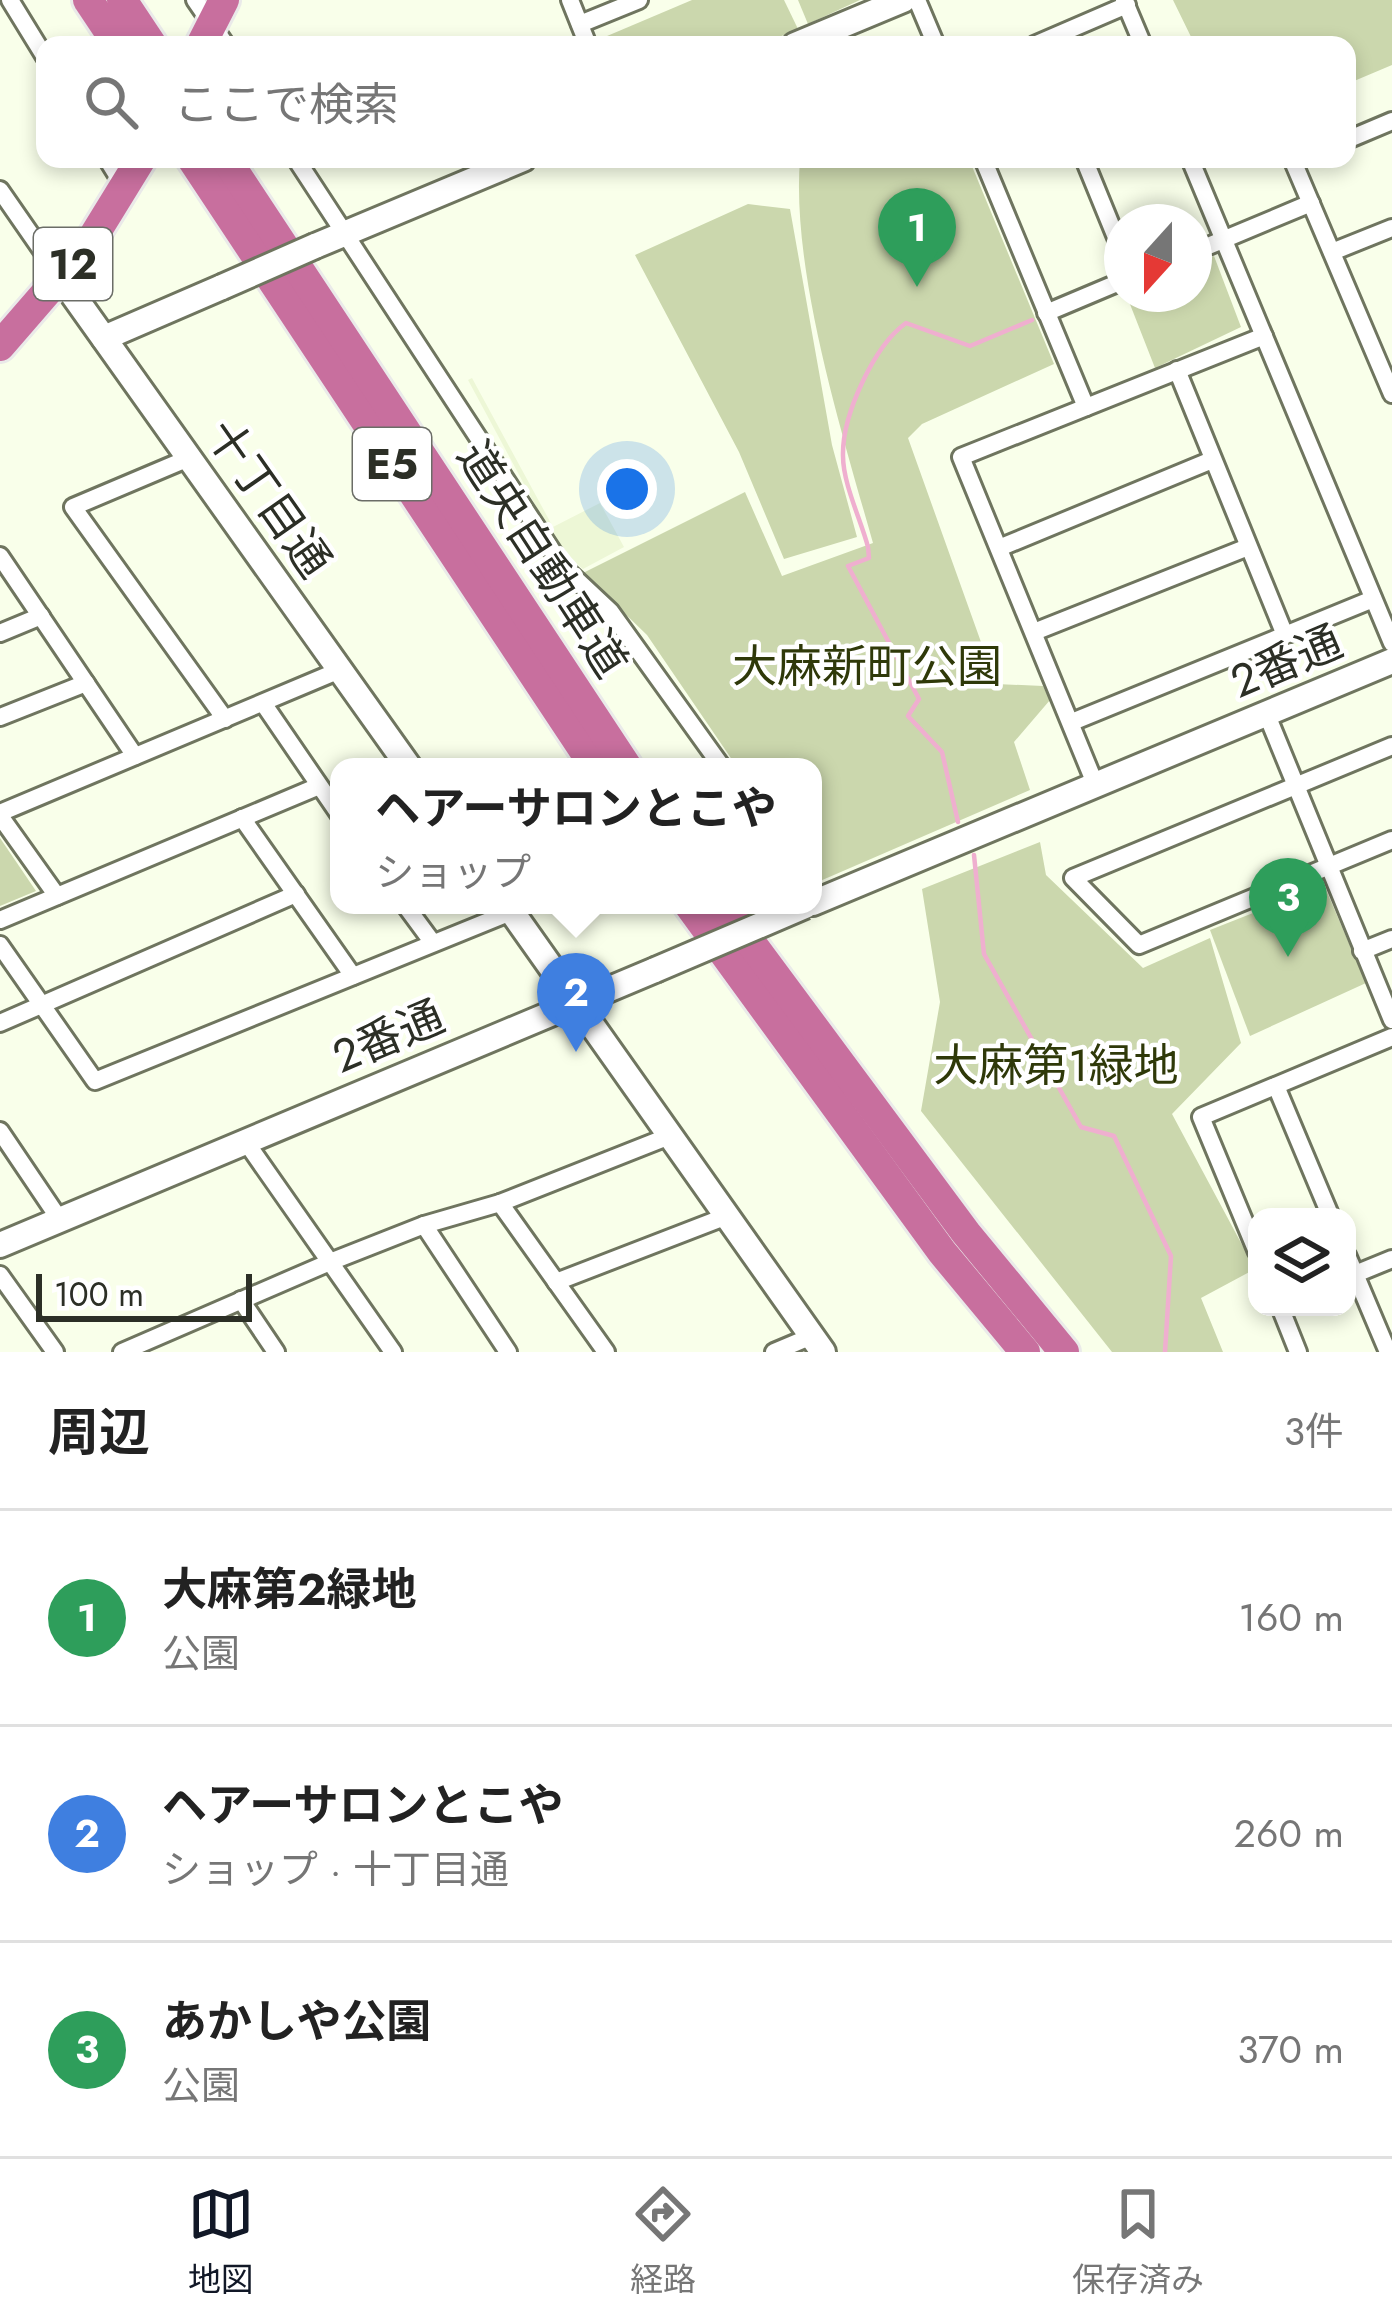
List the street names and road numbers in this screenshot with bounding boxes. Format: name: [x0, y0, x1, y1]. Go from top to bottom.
road number: 12: [34, 228, 112, 300]
street label: 十丁目通: [190, 406, 347, 591]
road number: E5: [353, 428, 431, 500]
street label: 道央自動車道: [442, 428, 643, 690]
street label: 2番通: [1220, 609, 1352, 714]
street label: 2番通: [322, 984, 454, 1089]

